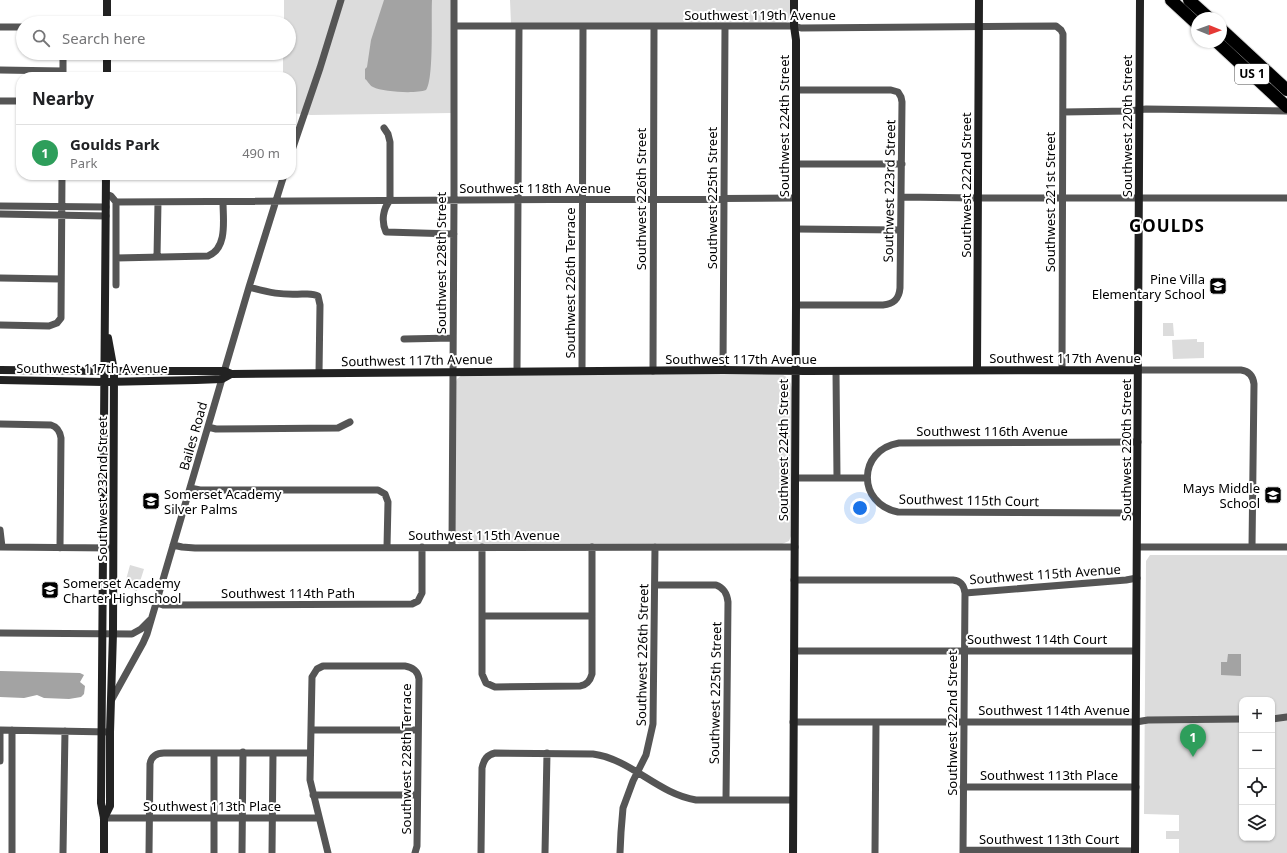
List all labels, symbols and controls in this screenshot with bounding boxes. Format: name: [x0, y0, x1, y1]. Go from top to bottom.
street label: Southwest 119th Avenue: [684, 6, 836, 24]
north arrow: [1191, 12, 1227, 48]
search box: [16, 16, 296, 60]
icon: search: [30, 27, 52, 49]
text: Search here: [62, 28, 145, 48]
street label: Southwest 224th Street: [775, 55, 793, 197]
street label: Southwest 220th Street: [1118, 55, 1136, 197]
road number: US 1: [1235, 64, 1269, 84]
text: Nearby: [32, 87, 94, 110]
street label: Southwest 222nd Street: [957, 112, 975, 258]
street label: Southwest 223rd Street: [879, 119, 899, 262]
street label: Southwest 225th Street: [703, 127, 721, 269]
street label: Southwest 226th Street: [632, 128, 650, 270]
street label: Southwest 221st Street: [1041, 131, 1059, 272]
text: Goulds Park: [70, 134, 160, 154]
text: 1: [41, 144, 49, 162]
text: 490 m: [242, 144, 280, 162]
text: Park: [70, 154, 97, 172]
street label: Southwest 118th Avenue: [459, 179, 611, 197]
street label: Southwest 228th Street: [432, 192, 450, 334]
street label: Southwest 226th Terrace: [561, 207, 579, 359]
district label: GOULDS: [1129, 214, 1205, 237]
place label: Pine Villa Elementary School: [1092, 270, 1205, 303]
school or university icon: Pine Villa Elementary School: [1208, 276, 1228, 296]
street label: Southwest 117th Avenue: [989, 349, 1141, 367]
street label: Southwest 117th Avenue: [341, 350, 493, 370]
street label: Southwest 117th Avenue: [665, 350, 817, 368]
street label: Southwest 117th Avenue: [16, 359, 168, 377]
street label: Southwest 224th Street: [774, 379, 792, 521]
street label: Southwest 220th Street: [1117, 379, 1135, 521]
street label: Bailes Road: [175, 400, 211, 472]
street label: Southwest 232nd Street: [93, 416, 111, 562]
street label: Southwest 116th Avenue: [916, 422, 1068, 440]
place label: Mays Middle School: [1183, 479, 1260, 512]
place label: Somerset Academy Silver Palms: [164, 485, 282, 518]
school or university icon: Mays Middle School: [1263, 485, 1283, 505]
street label: Southwest 115th Court: [899, 490, 1040, 510]
school or university icon: Somerset Academy Silver Palms: [141, 491, 161, 511]
your location: [850, 498, 870, 518]
street label: Southwest 115th Avenue: [408, 526, 560, 544]
street label: Southwest 115th Avenue: [969, 560, 1121, 588]
place label: Somerset Academy Charter Highschool: [63, 574, 181, 607]
school or university icon: Somerset Academy Charter Highschool: [40, 580, 60, 600]
street label: Southwest 226th Street: [632, 583, 652, 726]
street label: Southwest 114th Path: [221, 584, 355, 602]
street label: Southwest 225th Street: [705, 621, 725, 764]
street label: Southwest 114th Court: [967, 630, 1107, 648]
street label: Southwest 222nd Street: [943, 650, 961, 796]
street label: Southwest 228th Terrace: [397, 683, 415, 835]
map controls: [1239, 697, 1275, 841]
button: +: [1239, 697, 1275, 733]
street label: Southwest 114th Avenue: [978, 701, 1130, 719]
pin: 1: [1180, 724, 1206, 757]
button: −: [1239, 733, 1275, 769]
street label: Southwest 113th Place: [980, 766, 1118, 784]
button: locate: [1239, 769, 1275, 805]
street label: Southwest 113th Place: [143, 797, 281, 815]
button: layers: [1239, 805, 1275, 841]
street label: Southwest 113th Court: [979, 830, 1119, 848]

